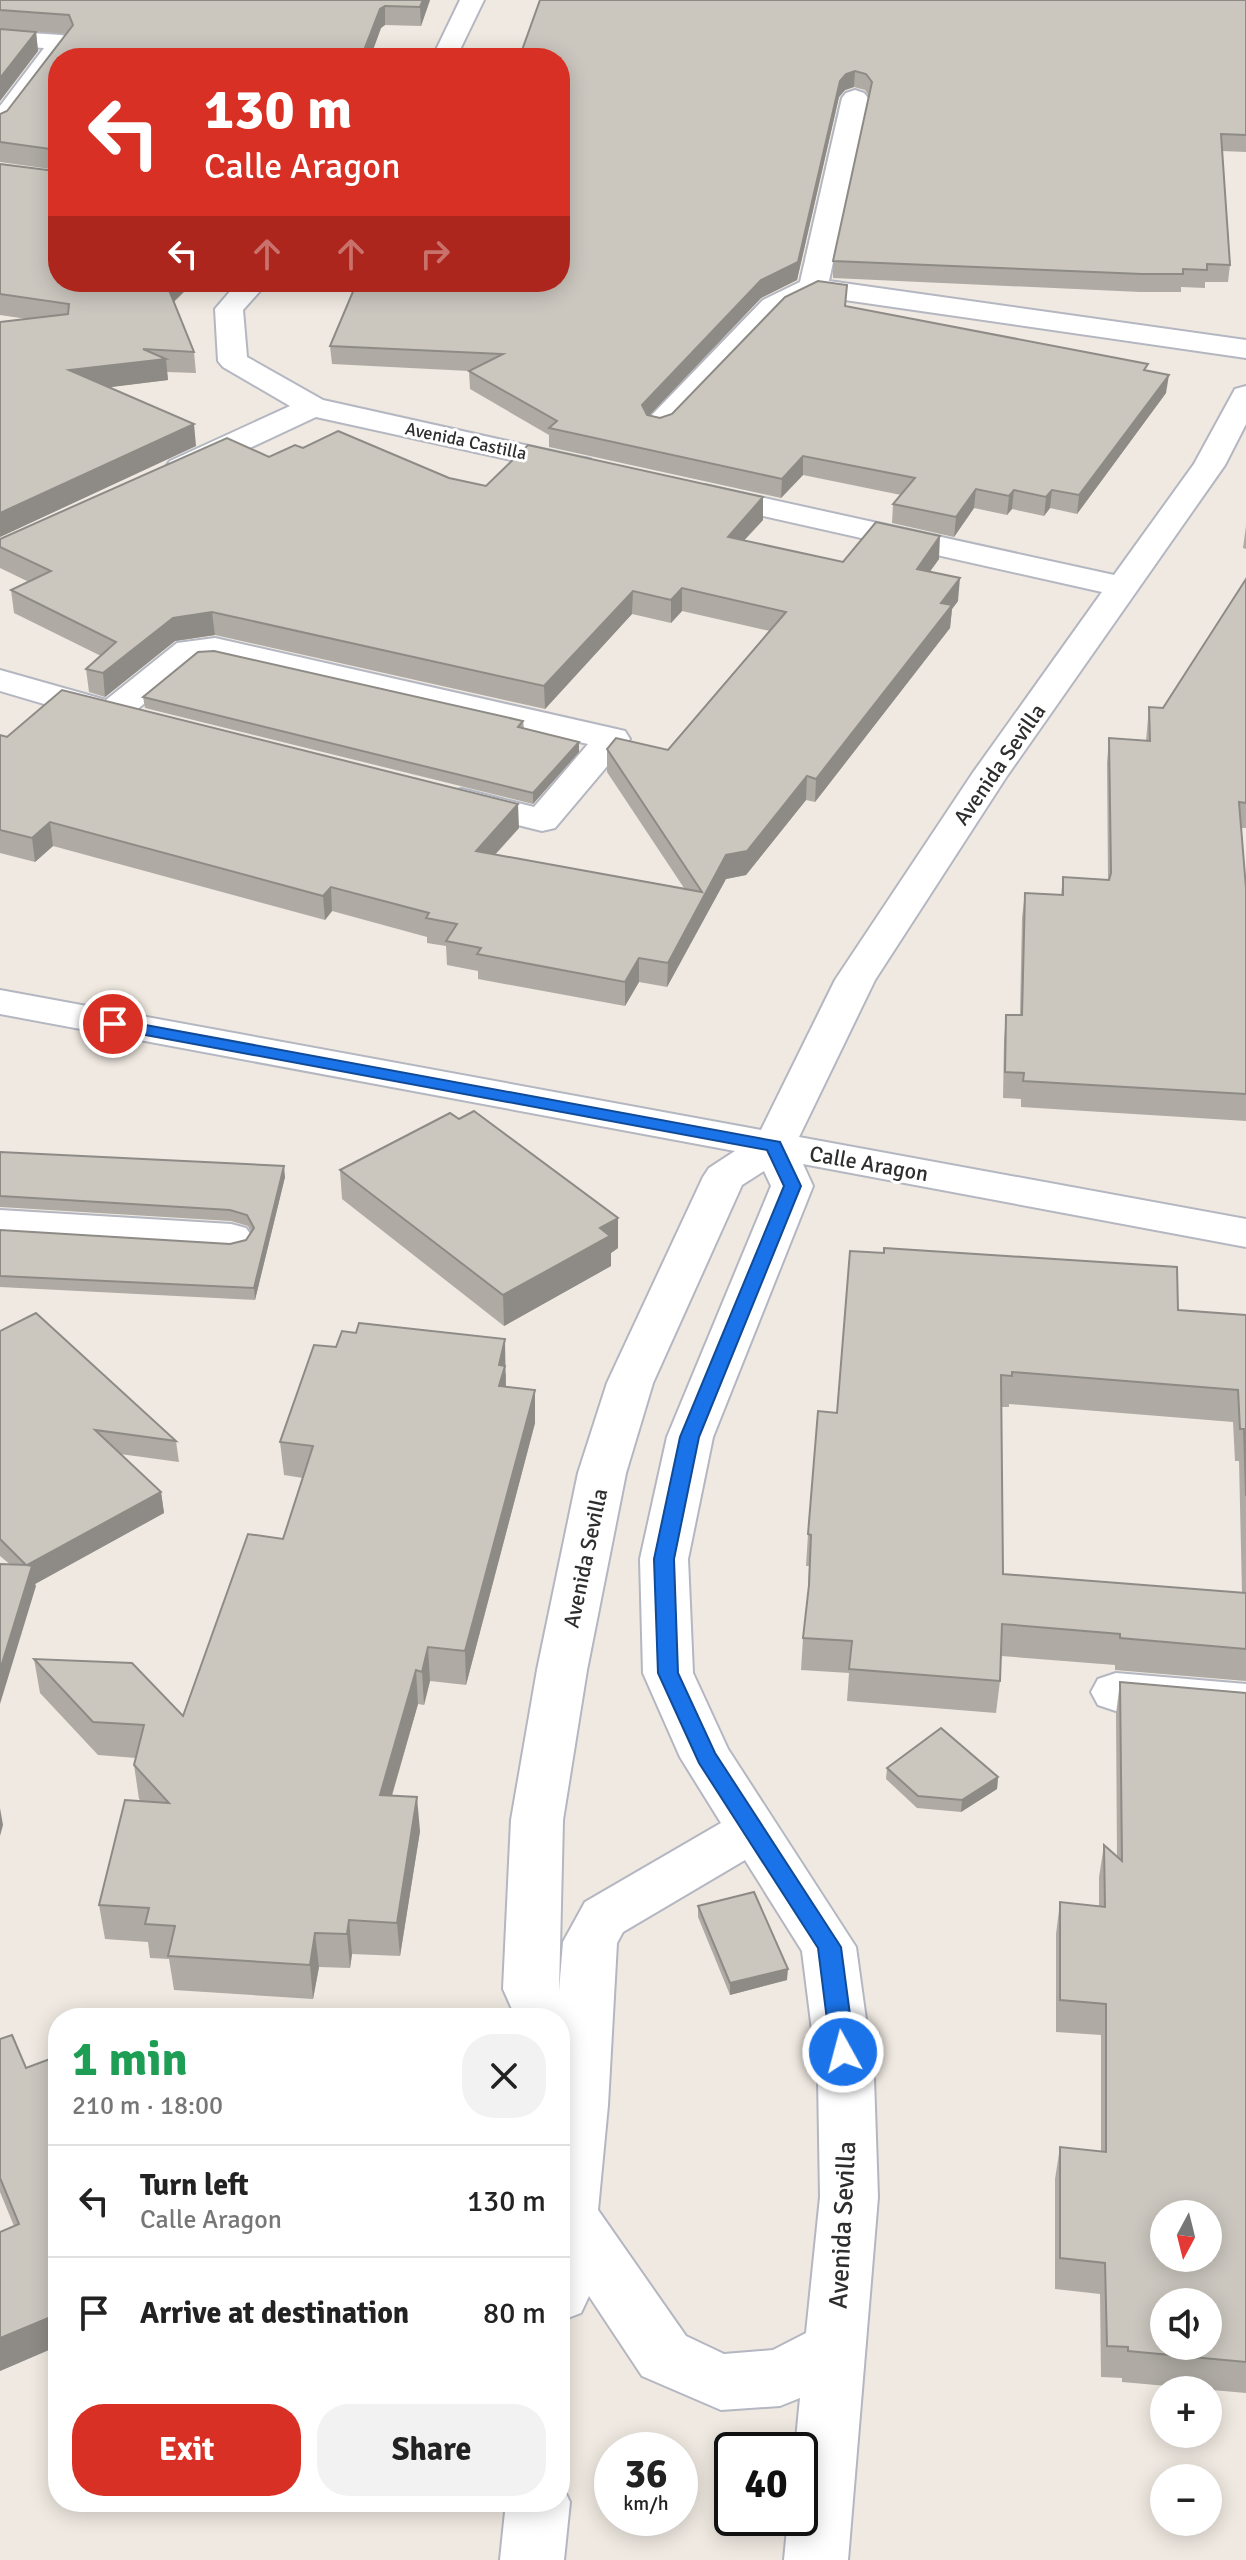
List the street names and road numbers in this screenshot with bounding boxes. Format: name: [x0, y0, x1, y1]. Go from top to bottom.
street label: Avenida Castilla: [403, 417, 529, 465]
street label: Avenida Sevilla: [948, 698, 1051, 830]
street label: Calle Aragon: [807, 1140, 930, 1187]
street label: Avenida Sevilla: [558, 1486, 613, 1630]
street label: Avenida Sevilla: [823, 2140, 863, 2310]

